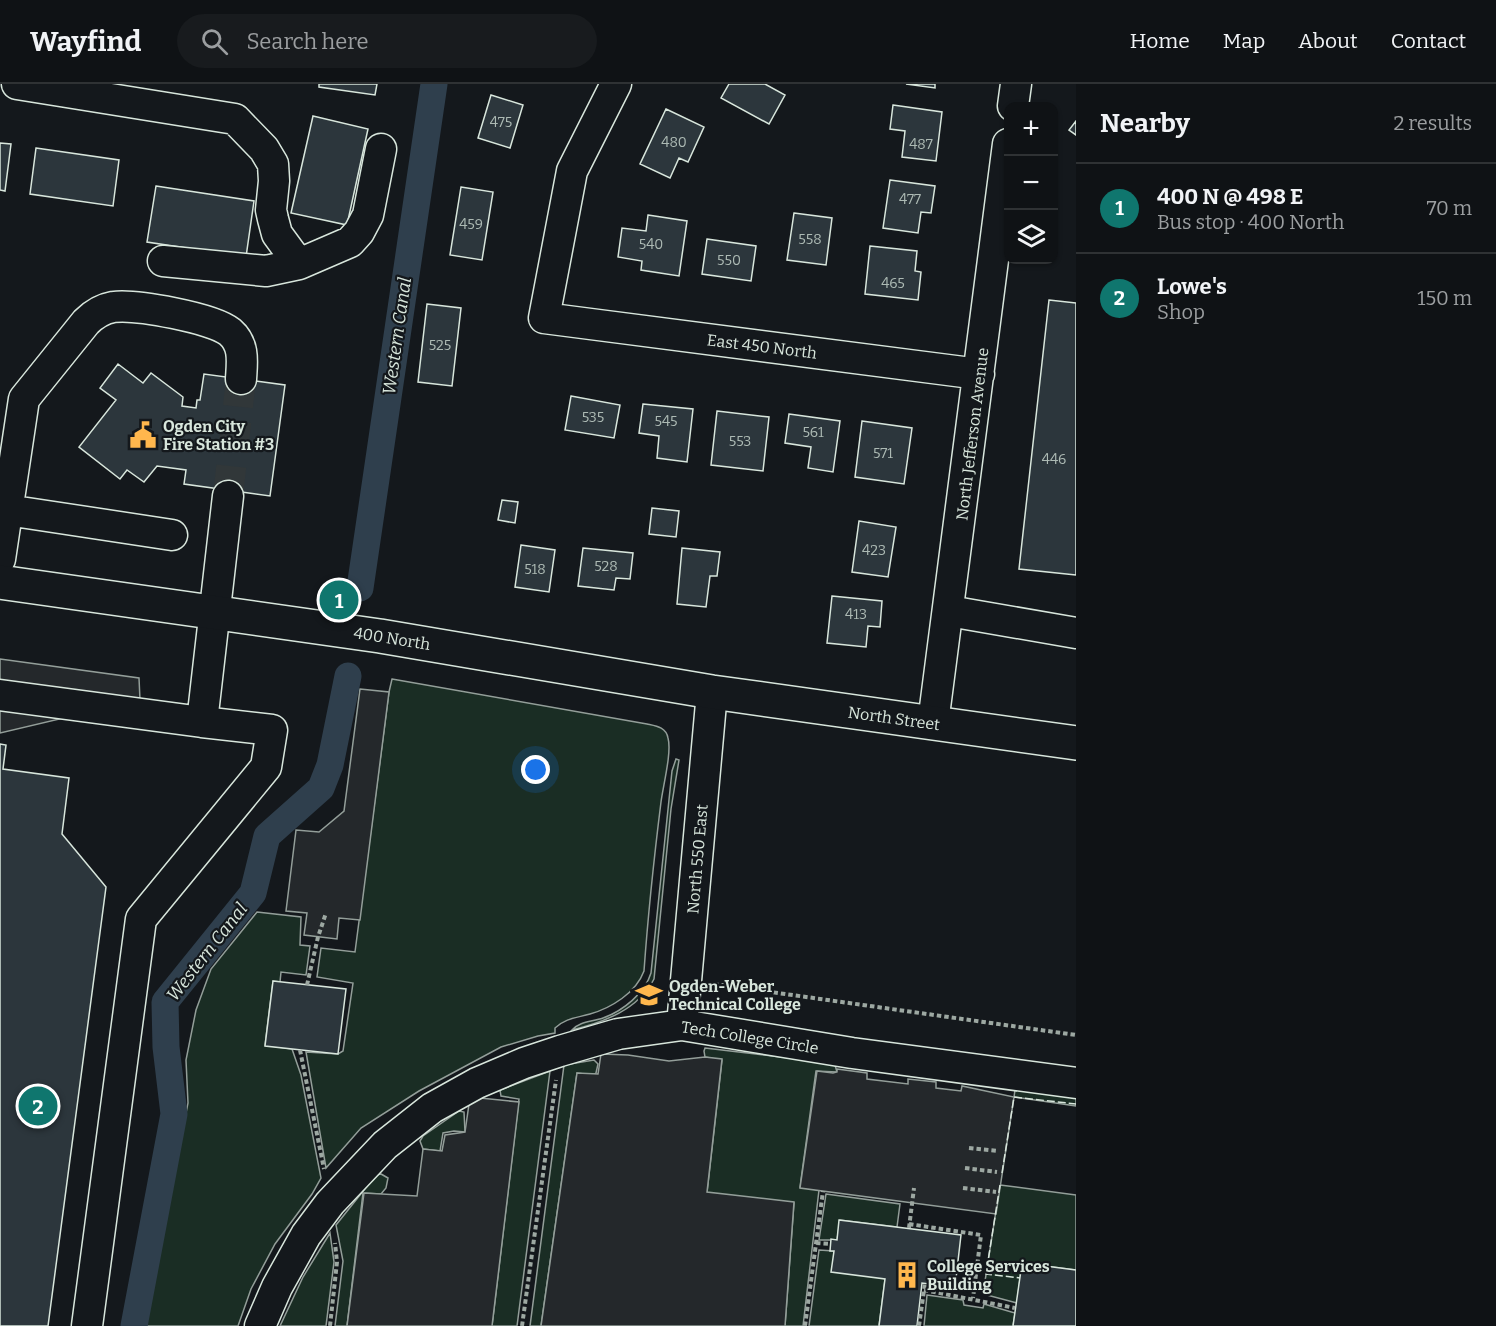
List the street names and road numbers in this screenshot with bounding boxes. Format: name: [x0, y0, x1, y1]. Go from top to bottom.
street label: East 450 North: [706, 330, 818, 363]
street label: North Jefferson Avenue: [952, 347, 993, 522]
street label: 400 North: [352, 623, 432, 654]
street label: North Street: [847, 703, 941, 734]
street label: North 550 East: [683, 803, 712, 915]
street label: Tech College Circle: [680, 1017, 820, 1058]

